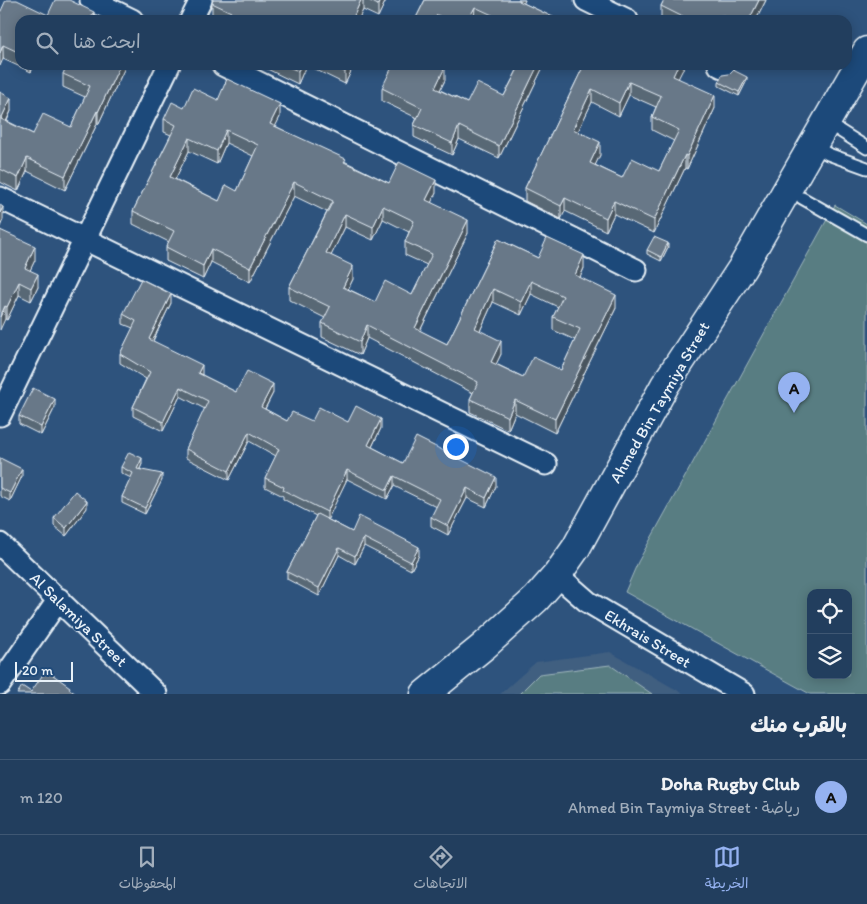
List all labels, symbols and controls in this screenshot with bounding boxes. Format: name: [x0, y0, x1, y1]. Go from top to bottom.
search box: [15, 15, 852, 70]
icon: search: [33, 29, 61, 57]
text: ابحث هنا: [73, 30, 141, 53]
street label: Ahmed Bin Taymiya Street: [606, 318, 713, 486]
pin: A: [778, 372, 810, 413]
your location: [443, 434, 469, 460]
street label: Al Salamiya Street: [26, 568, 131, 671]
map controls: [807, 589, 852, 679]
button: locate: [807, 589, 852, 634]
street label: Ekhrais Street: [601, 605, 694, 672]
button: layers: [807, 634, 852, 679]
scale bar: [15, 659, 72, 682]
text: 20 m: [22, 662, 53, 679]
text: بالقرب منك: [750, 712, 847, 737]
text: Doha Rugby Club: [661, 772, 800, 795]
text: 120 m: [20, 788, 63, 807]
text: A: [826, 788, 836, 807]
text: رياضة · Ahmed Bin Taymiya Street: [568, 798, 800, 817]
tab: المحفوظات: [119, 843, 176, 896]
tab: الاتجاهات: [413, 843, 468, 896]
tab: الخريطة: [705, 843, 748, 896]

